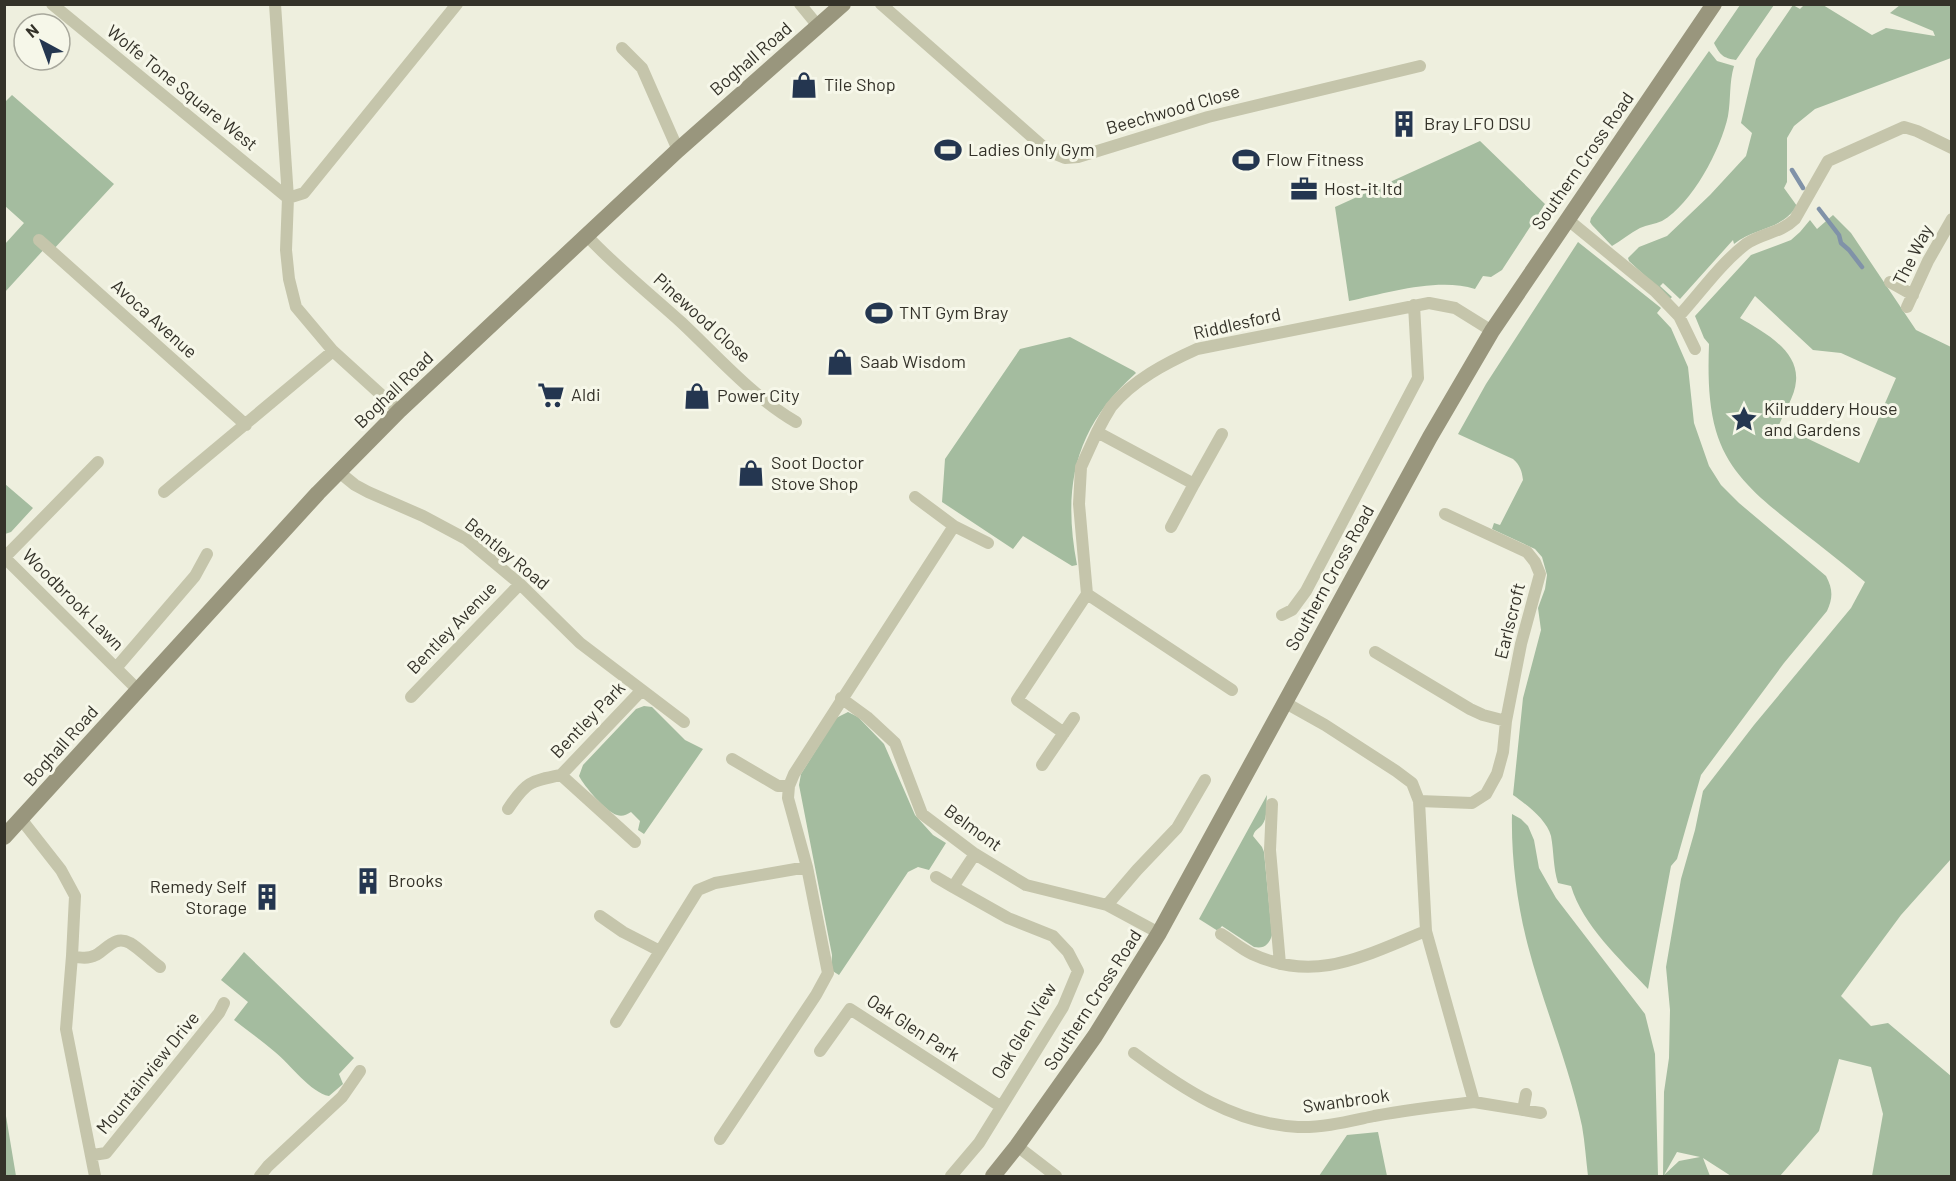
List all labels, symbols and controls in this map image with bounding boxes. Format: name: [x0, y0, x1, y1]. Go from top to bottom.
north arrow: [12, 12, 72, 72]
street label: Boghall Road: [705, 17, 796, 100]
text: N: [22, 20, 42, 41]
street label: Wolfe Tone Square West: [103, 20, 262, 155]
shop icon: Tile Shop: [789, 70, 819, 100]
place label: Tile Shop: [824, 73, 896, 95]
street label: Beechwood Close: [1103, 79, 1242, 139]
street label: Southern Cross Road: [1526, 87, 1638, 234]
building icon: Bray LFO DSU: [1389, 109, 1419, 139]
place label: Bray LFO DSU: [1424, 112, 1531, 134]
sports icon: Ladies Only Gym: [933, 135, 963, 165]
place label: Ladies Only Gym: [968, 138, 1095, 160]
sports icon: Flow Fitness: [1231, 145, 1261, 175]
place label: Flow Fitness: [1266, 148, 1364, 170]
office icon: Host-it ltd: [1289, 174, 1319, 204]
place label: Host-it ltd: [1324, 177, 1403, 199]
street label: The Way: [1887, 220, 1937, 289]
street label: Pinewood Close: [650, 268, 756, 367]
street label: Avoca Avenue: [107, 274, 202, 363]
sports icon: TNT Gym Bray: [864, 298, 894, 328]
place label: TNT Gym Bray: [899, 301, 1008, 323]
street label: Riddlesford: [1191, 302, 1283, 344]
street label: Boghall Road: [349, 346, 437, 432]
shop icon: Saab Wisdom: [825, 347, 855, 377]
place label: Saab Wisdom: [860, 350, 966, 372]
supermarket icon: Aldi: [536, 380, 566, 410]
shop icon: Power City: [682, 381, 712, 411]
place label: Aldi: [571, 383, 600, 405]
place label: Power City: [717, 384, 800, 406]
place label: Kilruddery House and Gardens: [1764, 397, 1898, 440]
place icon: Kilruddery House and Gardens: [1729, 404, 1759, 434]
place label: Soot Doctor Stove Shop: [771, 451, 865, 494]
shop icon: Soot Doctor Stove Shop: [736, 458, 766, 488]
street label: Southern Cross Road: [1280, 501, 1378, 654]
street label: Bentley Road: [461, 512, 554, 594]
street label: Woodbrook Lawn: [18, 544, 129, 655]
street label: Bentley Avenue: [402, 577, 501, 678]
street label: Earlscroft: [1489, 580, 1529, 661]
street label: Bentley Park: [545, 676, 629, 762]
street label: Boghall Road: [18, 700, 102, 790]
street label: Belmont: [940, 799, 1007, 855]
building icon: Brooks: [353, 866, 383, 896]
place label: Brooks: [388, 869, 443, 891]
place label: Remedy Self Storage: [150, 875, 247, 918]
building icon: Remedy Self Storage: [252, 882, 282, 912]
street label: Southern Cross Road: [1038, 925, 1146, 1074]
street label: Oak Glen View: [986, 978, 1061, 1083]
street label: Oak Glen Park: [863, 989, 964, 1065]
street label: Mountainview Drive: [91, 1007, 203, 1138]
street label: Swanbrook: [1301, 1083, 1391, 1117]

